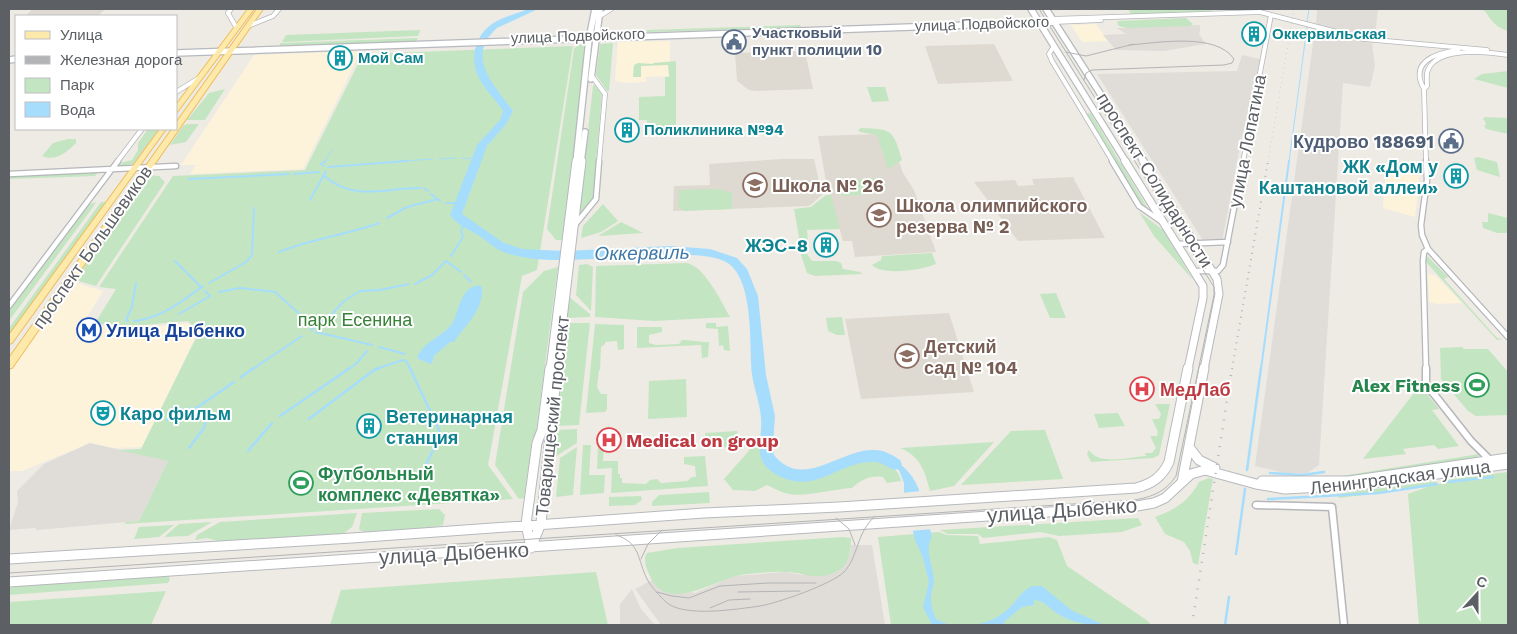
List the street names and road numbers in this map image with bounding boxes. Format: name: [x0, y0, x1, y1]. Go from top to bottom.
street label: улица Подвойского: [914, 13, 1050, 35]
street label: улица Подвойского: [510, 25, 646, 47]
street label: улица Лопатина: [1224, 72, 1270, 209]
street label: проспект Солидарности: [1093, 89, 1217, 271]
street label: проспект Большевиков: [28, 162, 156, 332]
street label: Товарищеский проспект: [531, 315, 573, 517]
street label: Ленинградская улица: [1309, 455, 1492, 498]
street label: улица Дыбенко: [986, 492, 1138, 528]
street label: улица Дыбенко: [378, 537, 530, 569]

